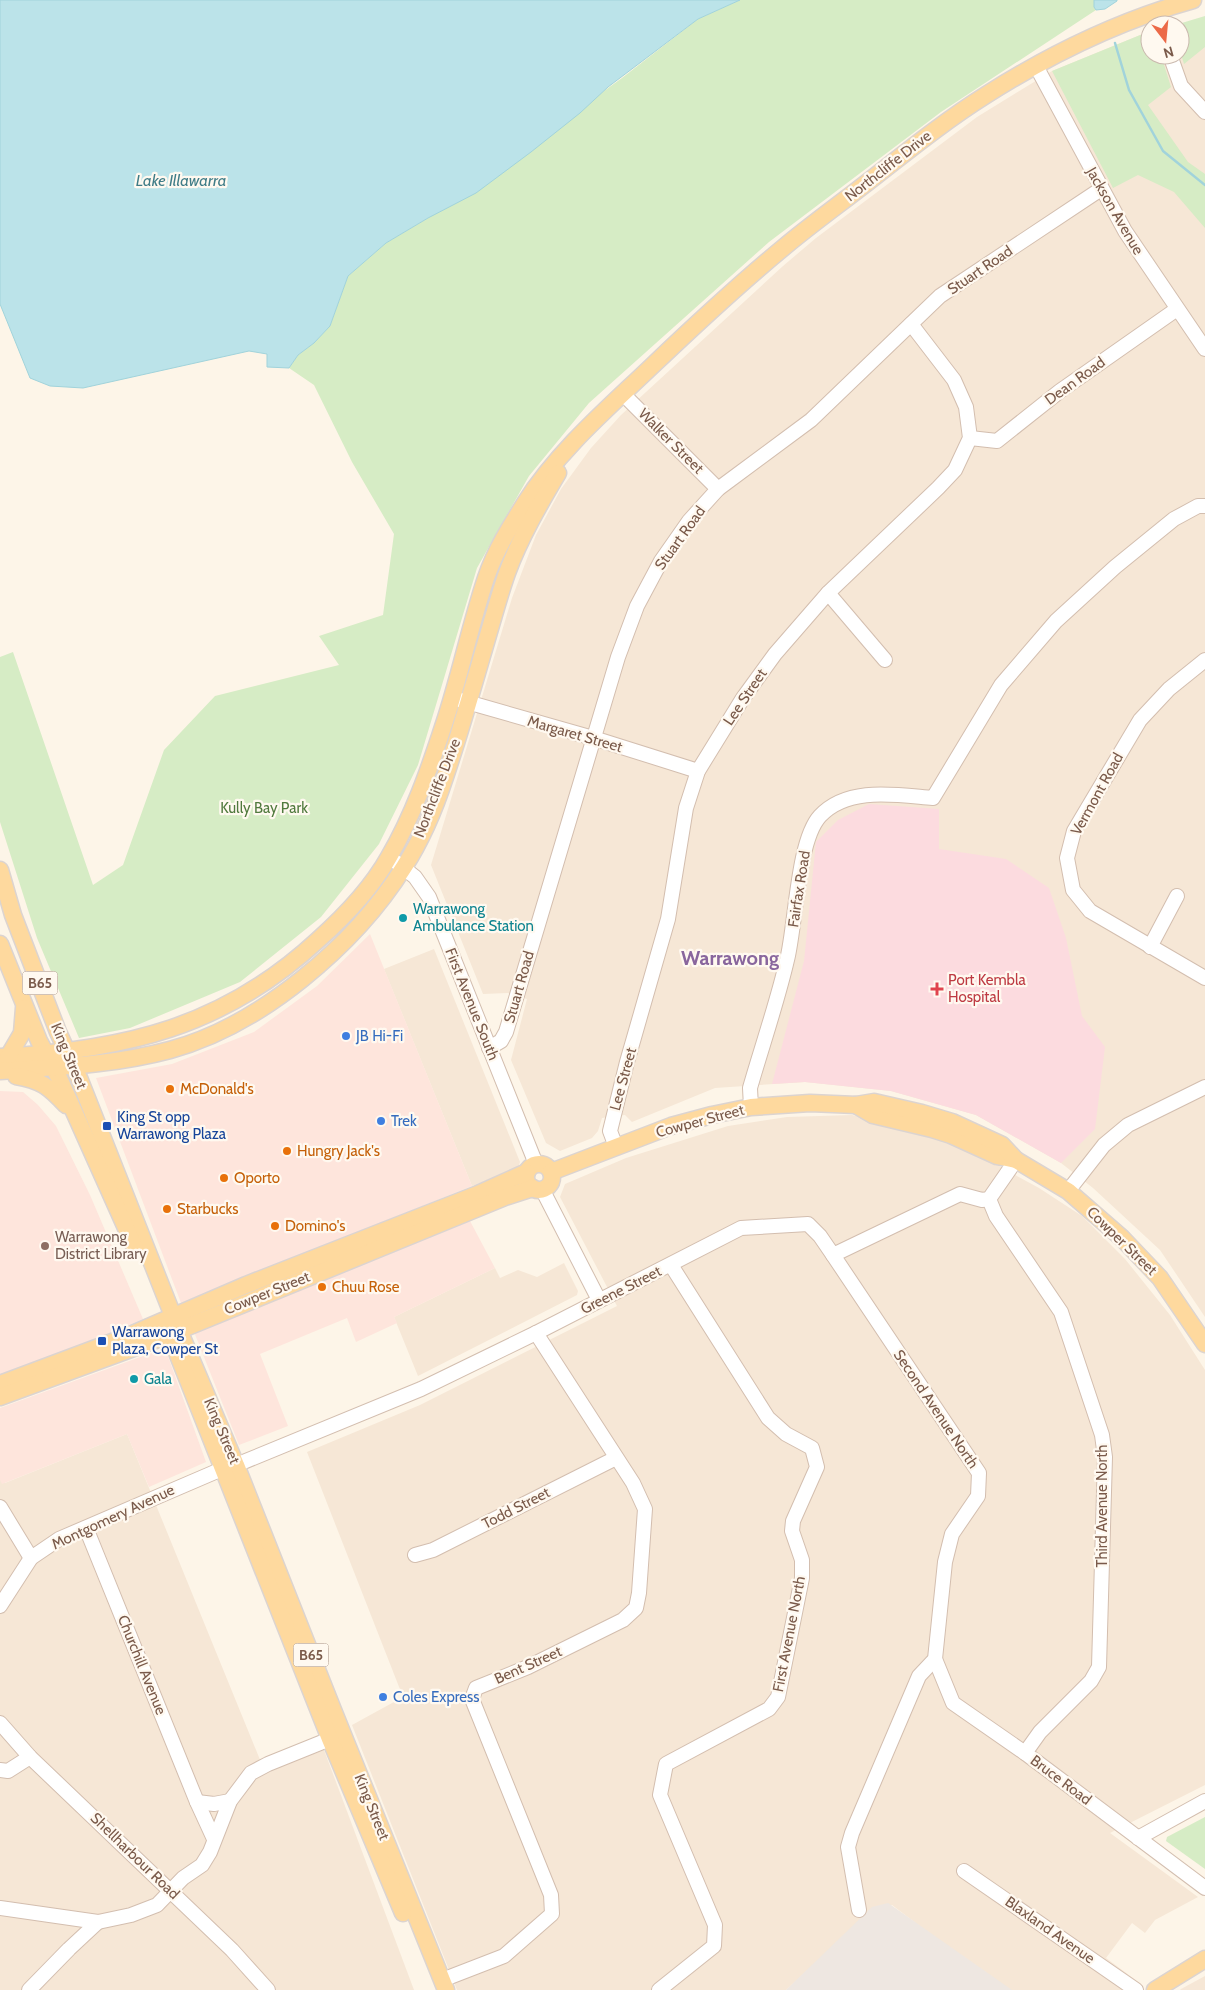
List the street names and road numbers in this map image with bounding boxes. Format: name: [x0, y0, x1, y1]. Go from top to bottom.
street label: Northcliffe Drive: [841, 127, 935, 205]
street label: Jackson Avenue: [1082, 163, 1147, 258]
street label: Stuart Road: [944, 242, 1016, 298]
street label: Dean Road: [1041, 353, 1109, 409]
street label: Walker Street: [635, 405, 707, 477]
street label: Stuart Road: [651, 503, 709, 573]
street label: Lee Street: [719, 665, 771, 729]
street label: Margaret Street: [526, 712, 624, 756]
street label: Northcliffe Drive: [410, 736, 464, 840]
street label: Vermont Road: [1067, 750, 1127, 838]
street label: Fairfax Road: [784, 849, 814, 929]
street label: First Avenue South: [441, 945, 503, 1063]
street label: Stuart Road: [500, 949, 538, 1025]
road number: B65: [22, 971, 58, 994]
street label: King Street: [47, 1020, 91, 1092]
street label: Lee Street: [606, 1045, 640, 1113]
street label: Cowper Street: [654, 1101, 746, 1141]
street label: Cowper Street: [1083, 1203, 1161, 1279]
street label: Greene Street: [578, 1262, 664, 1318]
street label: Cowper Street: [222, 1268, 312, 1318]
street label: Second Avenue North: [890, 1346, 982, 1472]
street label: King Street: [200, 1395, 244, 1467]
street label: Third Avenue North: [1093, 1445, 1111, 1567]
street label: Montgomery Avenue: [49, 1481, 178, 1553]
street label: Todd Street: [479, 1483, 553, 1533]
street label: First Avenue North: [769, 1574, 809, 1694]
street label: Churchill Avenue: [114, 1613, 170, 1718]
street label: Bent Street: [492, 1642, 564, 1688]
road number: B65: [294, 1644, 328, 1666]
street label: Bruce Road: [1027, 1751, 1095, 1809]
street label: King Street: [351, 1771, 393, 1843]
street label: Shellharbour Road: [87, 1809, 183, 1903]
street label: Blaxland Avenue: [1002, 1892, 1098, 1968]

